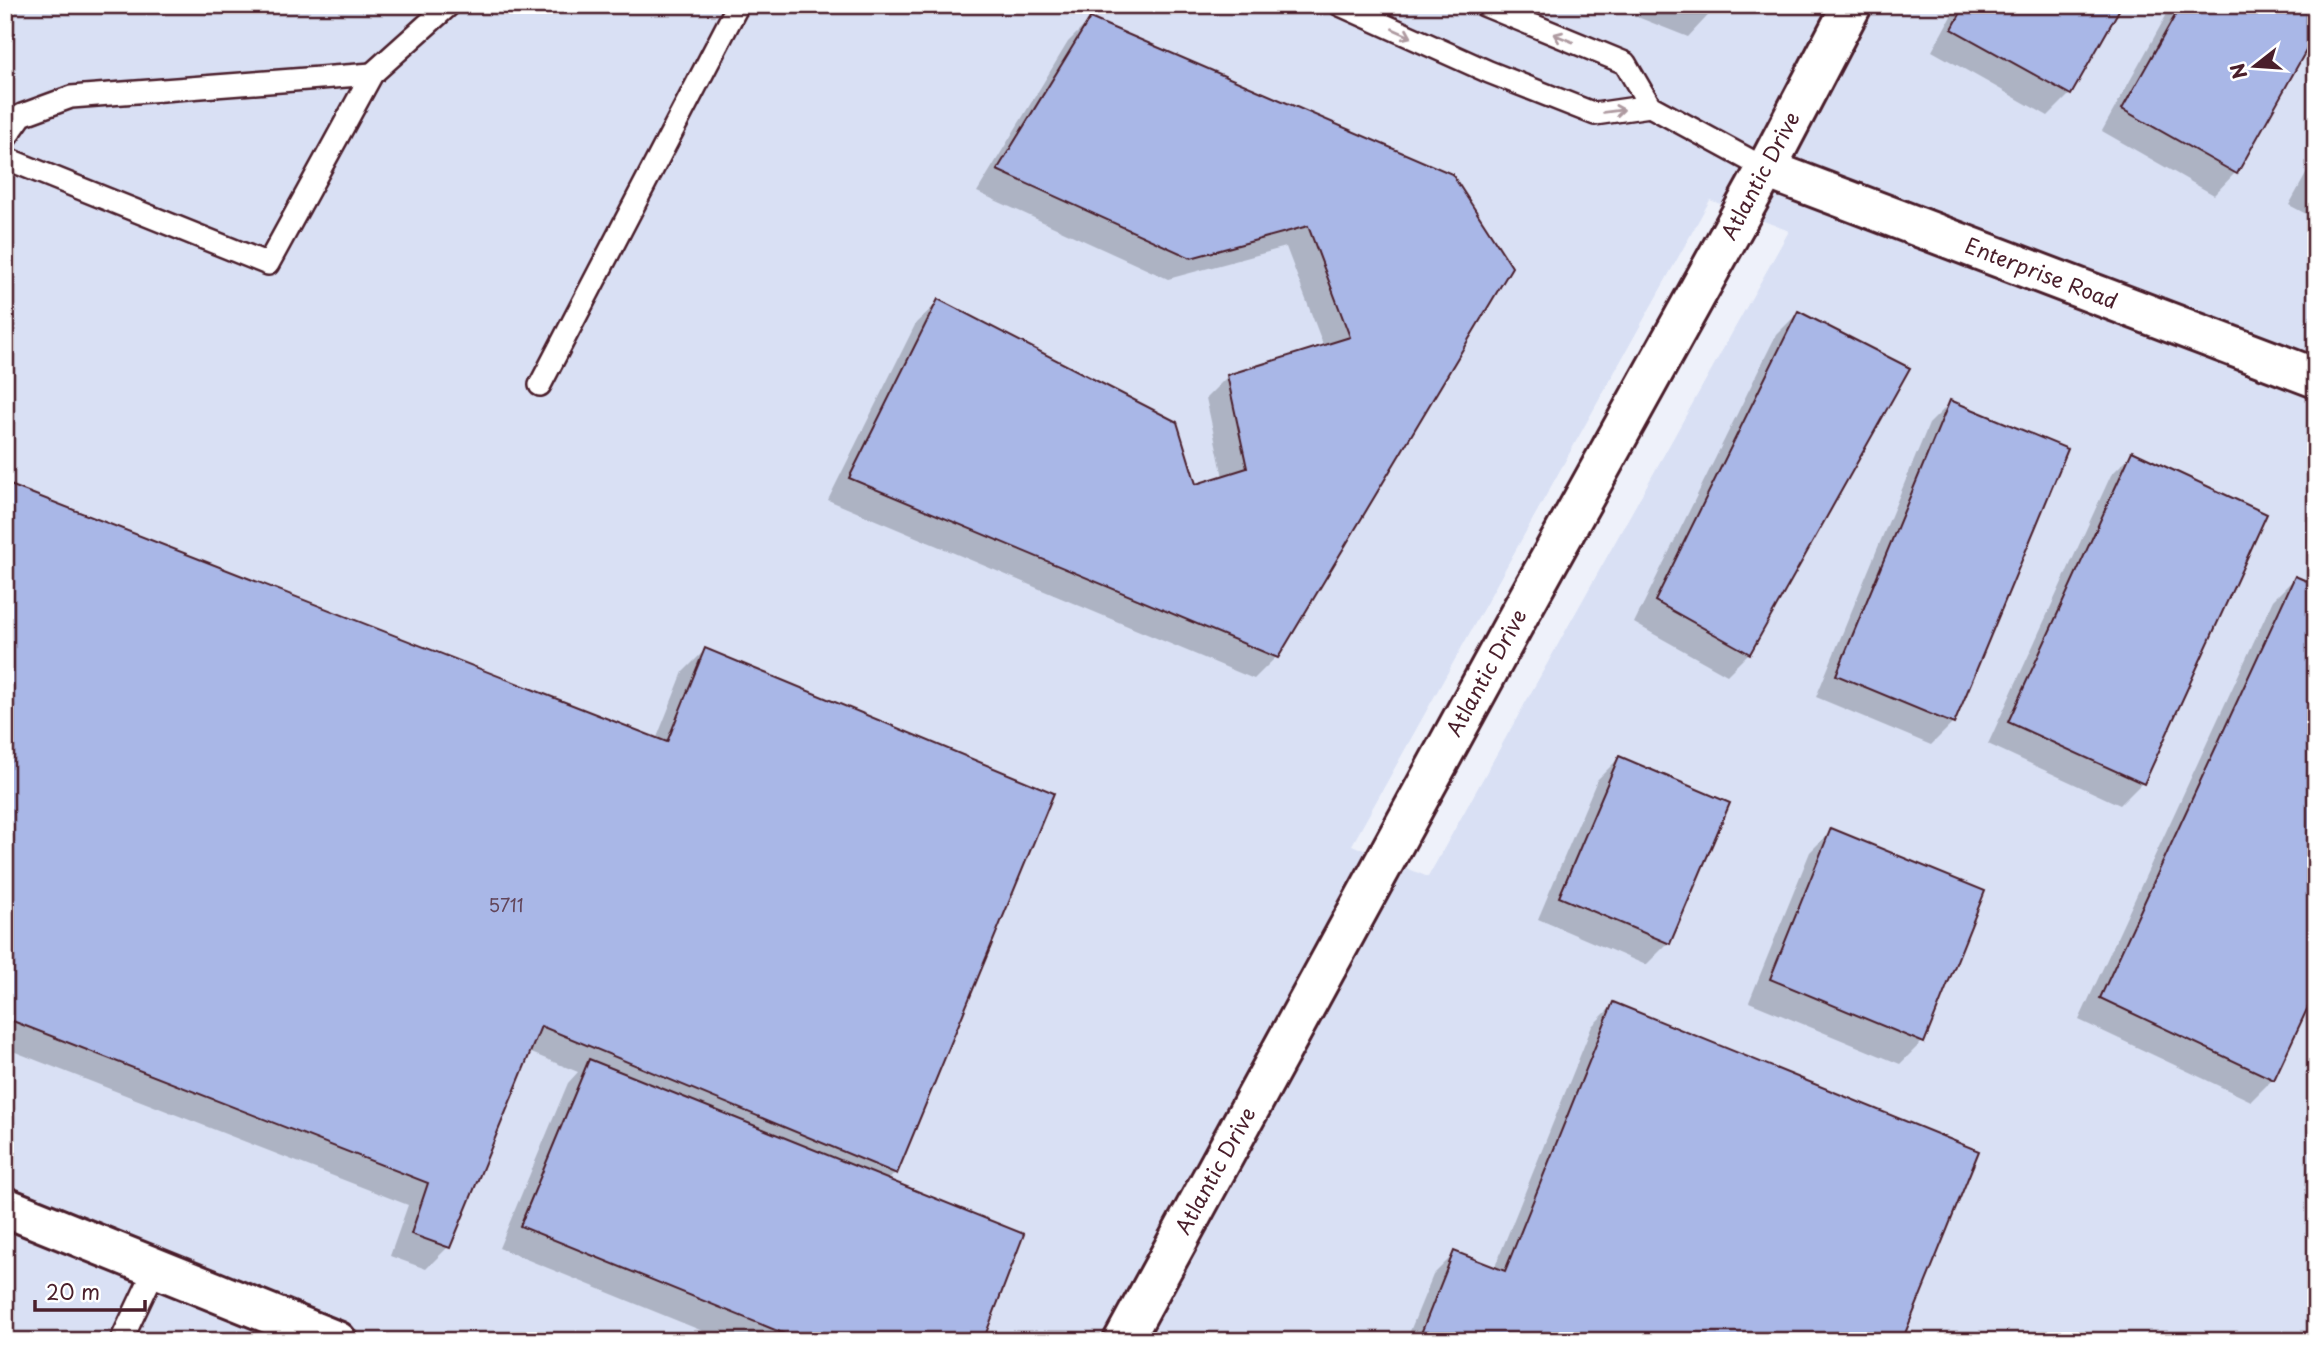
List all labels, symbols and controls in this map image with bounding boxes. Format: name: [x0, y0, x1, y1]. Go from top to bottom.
one-way arrow: [1391, 27, 1413, 40]
one-way arrow: [1552, 30, 1574, 43]
north arrow: [2220, 32, 2290, 102]
text: N: [2222, 60, 2253, 83]
one-way arrow: [1602, 105, 1624, 118]
street label: Atlantic Drive: [1712, 105, 1807, 245]
street label: Enterprise Road: [1961, 228, 2123, 316]
street label: Atlantic Drive: [1437, 602, 1534, 742]
house number: 5711: [488, 891, 524, 918]
street label: Atlantic Drive: [1166, 1100, 1263, 1240]
scale bar: [35, 1269, 145, 1313]
text: 20 m: [46, 1275, 100, 1307]

